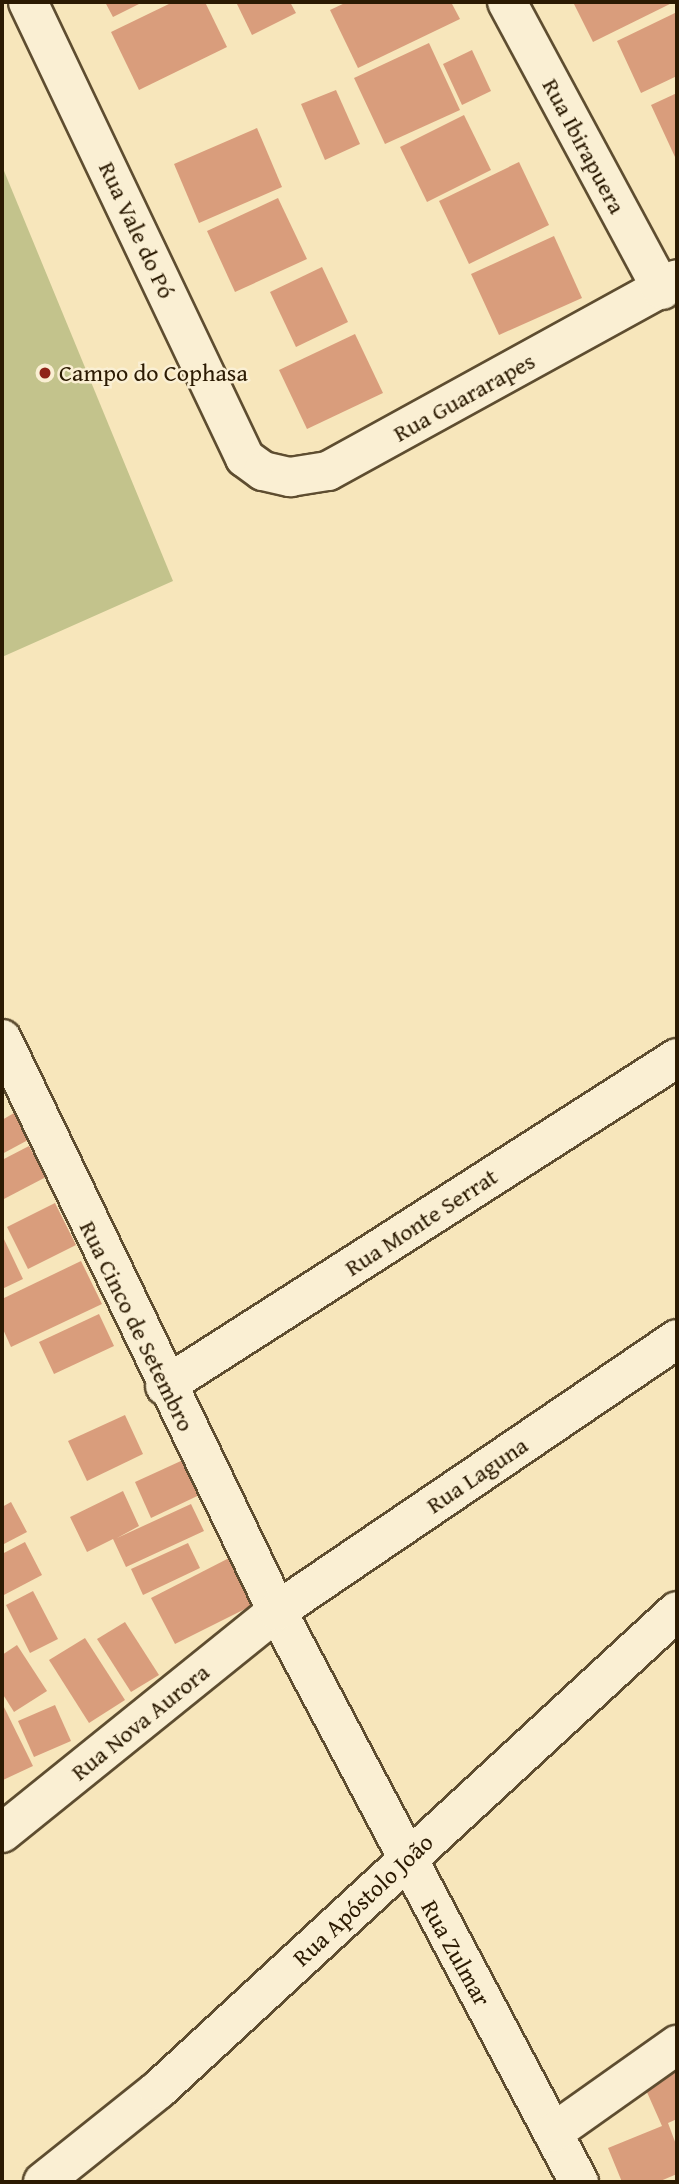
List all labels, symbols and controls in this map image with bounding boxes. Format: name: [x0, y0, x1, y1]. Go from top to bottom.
street label: Rua Ibirapuera: [536, 73, 632, 219]
street label: Rua Vale do Pó: [93, 157, 181, 303]
street label: Rua Guararapes: [388, 346, 540, 448]
place label: Campo do Cophasa: [59, 359, 248, 387]
marker: Campo do Cophasa: [37, 365, 53, 381]
street label: Rua Monte Serrat: [339, 1162, 503, 1282]
street label: Rua Cinco de Setembro: [73, 1216, 201, 1436]
street label: Rua Laguna: [421, 1431, 533, 1519]
street label: Rua Nova Aurora: [65, 1658, 215, 1786]
street label: Rua Apóstolo João: [287, 1828, 439, 1972]
street label: Rua Zulmar: [415, 1895, 497, 2011]

